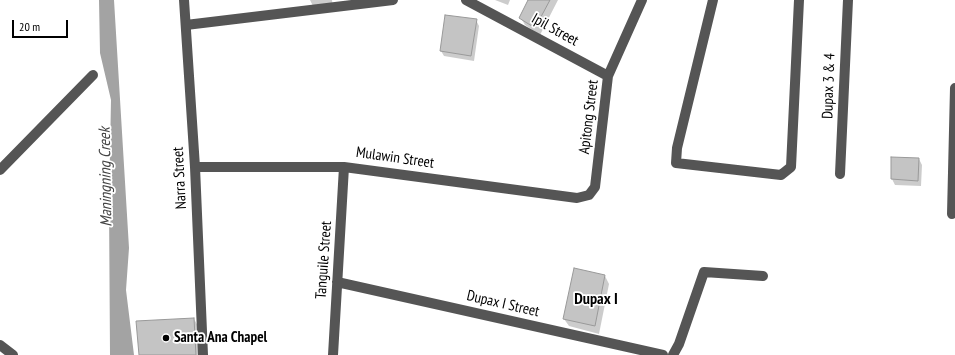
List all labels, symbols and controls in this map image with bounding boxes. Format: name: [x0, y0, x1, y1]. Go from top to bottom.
street label: Ipil Street: [528, 10, 582, 50]
scale bar: [14, 12, 70, 38]
text: 20 m: [19, 19, 40, 34]
street label: Dupax 3 & 4: [819, 53, 839, 119]
street label: Apitong Street: [576, 79, 602, 155]
water label: Maningning Creek: [96, 127, 116, 227]
street label: Mulawin Street: [355, 144, 435, 172]
street label: Narra Street: [169, 146, 191, 210]
street label: Tanguile Street: [312, 220, 336, 300]
street label: Dupax I Street: [465, 287, 541, 321]
district label: Dupax I: [574, 289, 618, 309]
place label: Santa Ana Chapel: [174, 329, 267, 347]
marker: Santa Ana Chapel: [161, 333, 171, 343]

